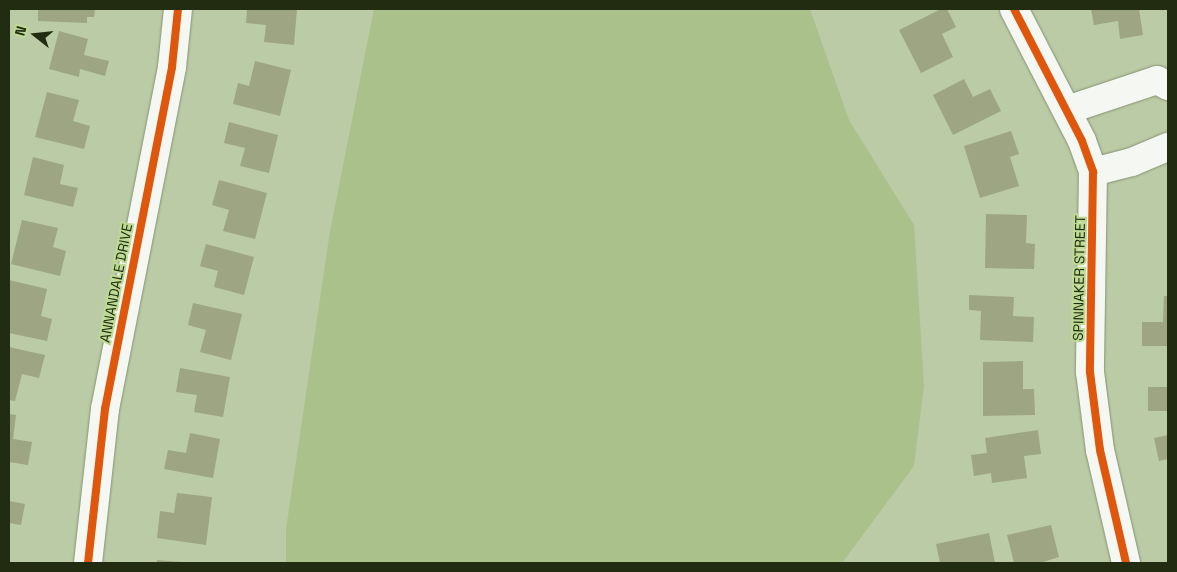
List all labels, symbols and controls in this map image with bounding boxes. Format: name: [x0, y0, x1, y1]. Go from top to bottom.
north arrow: [10, 10, 60, 60]
text: N: [11, 24, 31, 38]
street label: SPINNAKER STREET: [1070, 215, 1088, 341]
street label: ANNANDALE DRIVE: [96, 222, 136, 344]

